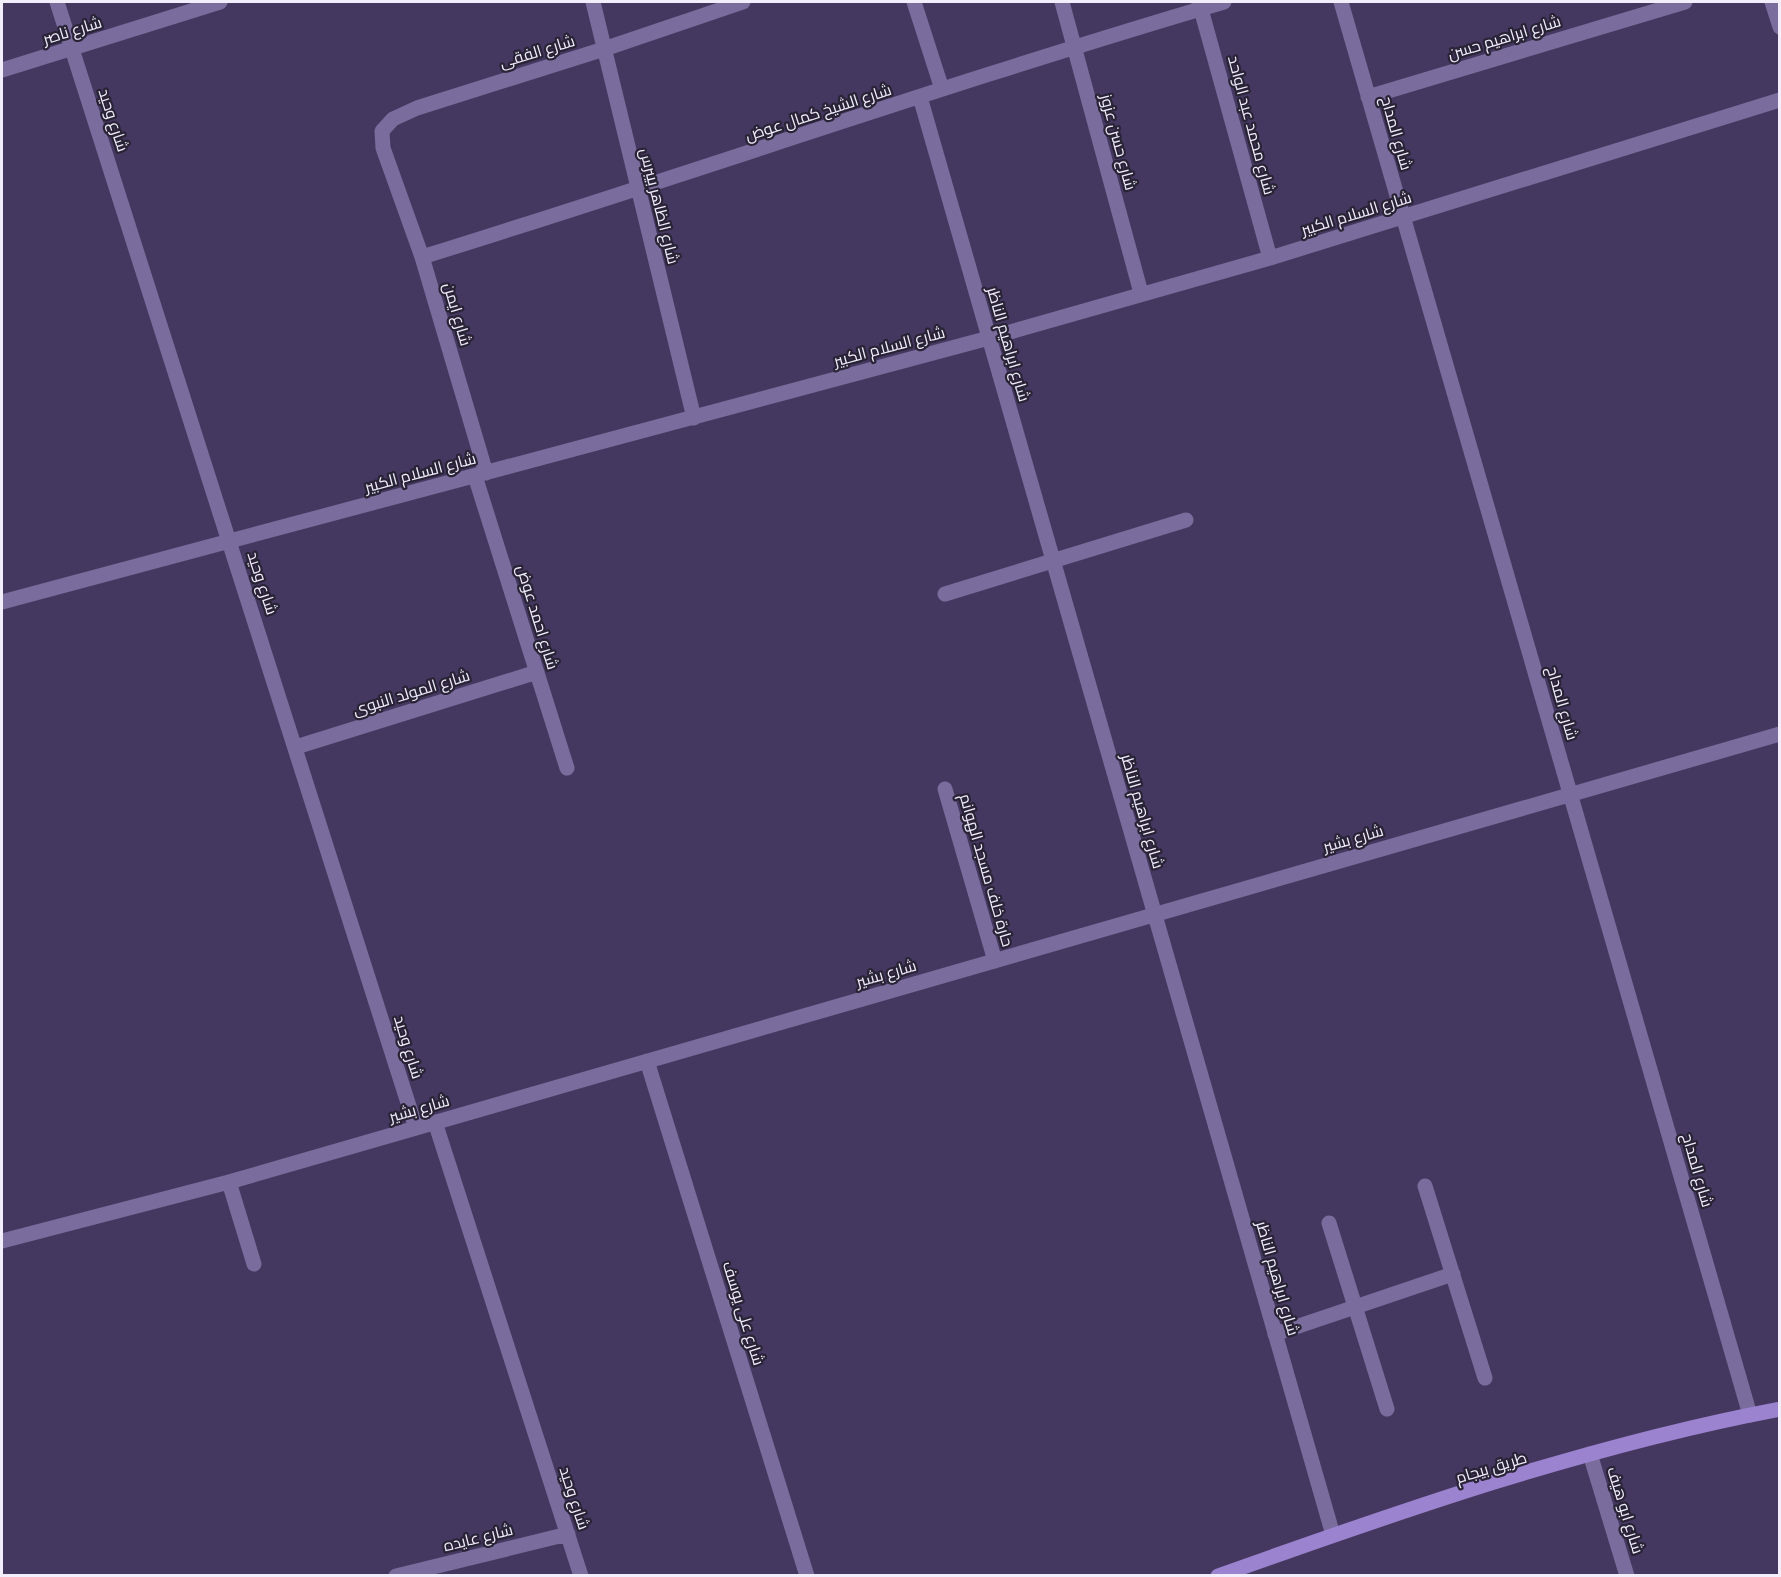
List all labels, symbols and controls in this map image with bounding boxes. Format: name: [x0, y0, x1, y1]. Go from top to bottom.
street label: شارع ابراهيم حسن: [1444, 6, 1564, 68]
street label: شارع ناصر: [38, 7, 106, 54]
street label: شارع الفقى: [495, 25, 579, 77]
street label: شارع محمد عبد الواحد: [1219, 52, 1285, 198]
street label: شارع الشيخ كمال عوض: [741, 74, 895, 150]
street label: شارع وحيد: [90, 84, 138, 156]
street label: شارع حسن عزوز: [1091, 89, 1146, 194]
street label: شارع المداح: [1372, 92, 1422, 174]
street label: شارع الظاهر بيبرس: [631, 145, 689, 267]
street label: شارع السلام الكبير: [1296, 182, 1415, 244]
street label: شارع ايمن: [435, 279, 481, 349]
street label: شارع ابراهيم الناظر: [978, 282, 1040, 405]
street label: شارع السلام الكبير: [829, 317, 948, 376]
street label: شارع السلام الكبير: [360, 443, 479, 502]
street label: شارع وحيد: [239, 547, 287, 619]
street label: شارع احمد عوض: [508, 561, 568, 673]
street label: شارع المولد النبوى: [349, 660, 473, 724]
street label: شارع المداح: [1538, 662, 1588, 744]
street label: شارع ابراهيم الناظر: [1112, 749, 1174, 872]
street label: حارة خلف مسجد الهوانم: [951, 790, 1023, 950]
street label: شارع بشير: [1318, 815, 1387, 861]
street label: شارع بشير: [851, 950, 920, 996]
street label: شارع وحيد: [385, 1011, 433, 1083]
street label: شارع بشير: [384, 1085, 453, 1131]
street label: شارع المداح: [1673, 1129, 1723, 1211]
street label: شارع ابراهيم الناظر: [1247, 1216, 1309, 1339]
street label: شارع على يوسف: [714, 1257, 774, 1369]
street label: طريق بيجام: [1451, 1442, 1531, 1492]
street label: شارع وحيد: [551, 1462, 599, 1534]
street label: شارع ابو هيف: [1598, 1462, 1654, 1558]
street label: شارع عايده: [440, 1514, 516, 1560]

